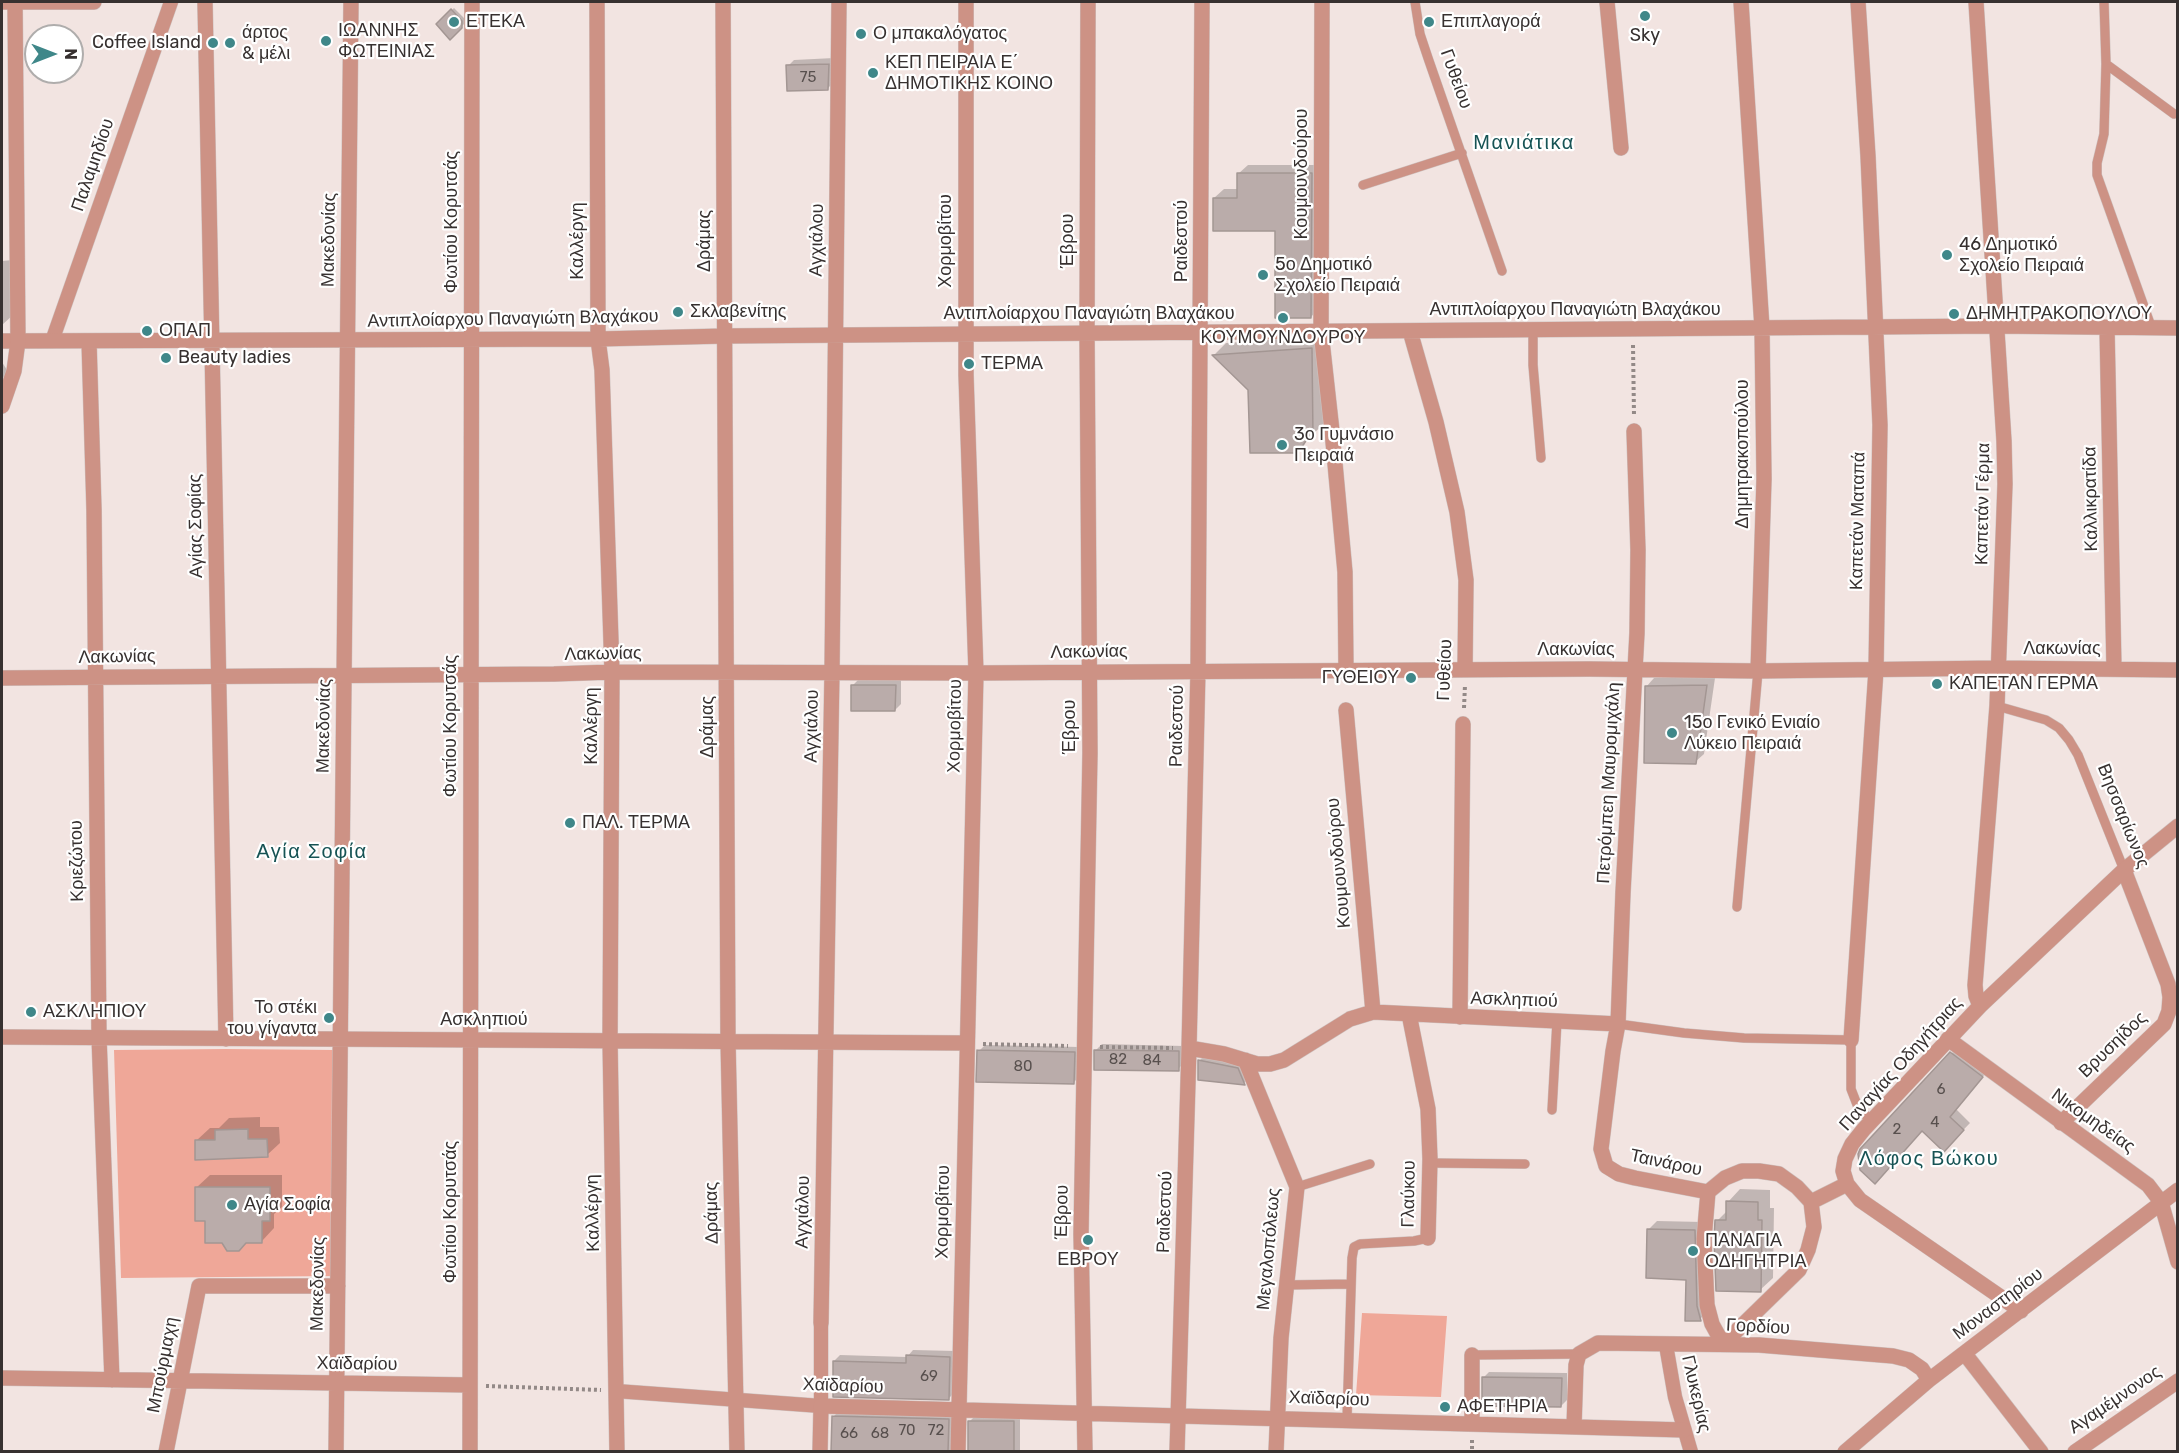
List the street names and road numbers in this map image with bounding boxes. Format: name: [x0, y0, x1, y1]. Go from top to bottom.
street label: Γυθείου: [1435, 46, 1477, 112]
street label: Κουμουνδούρου: [1291, 109, 1313, 239]
street label: Παλαμηδίου: [67, 116, 119, 214]
street label: Φωτίου Κορυτσάς: [441, 151, 463, 293]
street label: Μακεδονίας: [317, 193, 341, 287]
street label: Χορμοβίτου: [935, 194, 957, 288]
street label: Ραιδεστού: [1171, 200, 1193, 282]
street label: Καλλέργη: [567, 202, 589, 280]
street label: Αγχιάλου: [806, 203, 828, 277]
street label: Δράμας: [694, 210, 716, 272]
street label: Έβρου: [1057, 214, 1079, 268]
street label: Αντιπλοίαρχου Παναγιώτη Βλαχάκου: [1429, 299, 1721, 321]
street label: Αντιπλοίαρχου Παναγιώτη Βλαχάκου: [943, 303, 1235, 325]
street label: Αντιπλοίαρχου Παναγιώτη Βλαχάκου: [367, 306, 659, 332]
street label: Δημητρακοπούλου: [1732, 379, 1754, 529]
street label: Καπετάν Γέρμα: [1971, 443, 1995, 565]
street label: Καλλικρατίδα: [2079, 446, 2103, 552]
street label: Καπετάν Ματαπά: [1846, 452, 1870, 590]
street label: Αγίας Σοφίας: [184, 474, 208, 578]
street label: Λακωνίας: [2023, 638, 2101, 660]
street label: Γυθείου: [1433, 639, 1457, 701]
street label: Λακωνίας: [1537, 639, 1615, 661]
street label: Λακωνίας: [1050, 641, 1128, 663]
street label: Λακωνίας: [564, 643, 642, 665]
street label: Λακωνίας: [78, 646, 156, 668]
street label: Φωτίου Κορυτσάς: [440, 655, 462, 797]
street label: Μακεδονίας: [312, 679, 336, 773]
street label: Χορμοβίτου: [943, 679, 967, 773]
street label: Πετρόμπεη Μαυρομιχάλη: [1593, 682, 1625, 884]
street label: Ραιδεστού: [1165, 685, 1189, 767]
street label: Καλλέργη: [581, 687, 603, 765]
street label: Αγχιάλου: [801, 689, 823, 763]
street label: Δράμας: [697, 696, 719, 758]
street label: Έβρου: [1059, 700, 1081, 754]
street label: Βησσαρίωνος: [2092, 761, 2154, 871]
street label: Κουμουνδούρου: [1323, 797, 1355, 929]
street label: Κριεζώτου: [65, 820, 89, 902]
street label: Ασκληπιού: [1470, 988, 1558, 1012]
street label: Παναγίας Οδηγήτριας: [1835, 993, 1967, 1135]
street label: Βρυσηίδος: [2075, 1007, 2151, 1083]
street label: Ασκληπιού: [440, 1009, 528, 1031]
street label: Νικομηδείας: [2047, 1084, 2139, 1158]
street label: Φωτίου Κορυτσάς: [440, 1141, 462, 1283]
street label: Ταινάρου: [1628, 1145, 1704, 1181]
street label: Γλαύκου: [1398, 1160, 1420, 1228]
street label: Χορμοβίτου: [931, 1165, 955, 1259]
street label: Ραιδεστού: [1153, 1171, 1177, 1253]
street label: Καλλέργη: [582, 1174, 604, 1252]
street label: Αγχιάλου: [792, 1175, 814, 1249]
street label: Δράμας: [701, 1182, 723, 1244]
street label: Έβρου: [1051, 1185, 1073, 1239]
street label: Μεγαλοπόλεως: [1253, 1187, 1285, 1311]
street label: Μακεδονίας: [306, 1237, 330, 1331]
street label: Μοναστηρίου: [1949, 1263, 2047, 1345]
street label: Μπούρμαχη: [143, 1315, 183, 1415]
street label: Γορδίου: [1725, 1315, 1791, 1339]
street label: Χαϊδαρίου: [316, 1352, 398, 1376]
street label: Γλυκερίας: [1677, 1353, 1715, 1435]
street label: Αγαμέμνονος: [2065, 1361, 2165, 1439]
street label: Χαϊδαρίου: [802, 1374, 884, 1398]
street label: Χαϊδαρίου: [1288, 1387, 1370, 1411]

